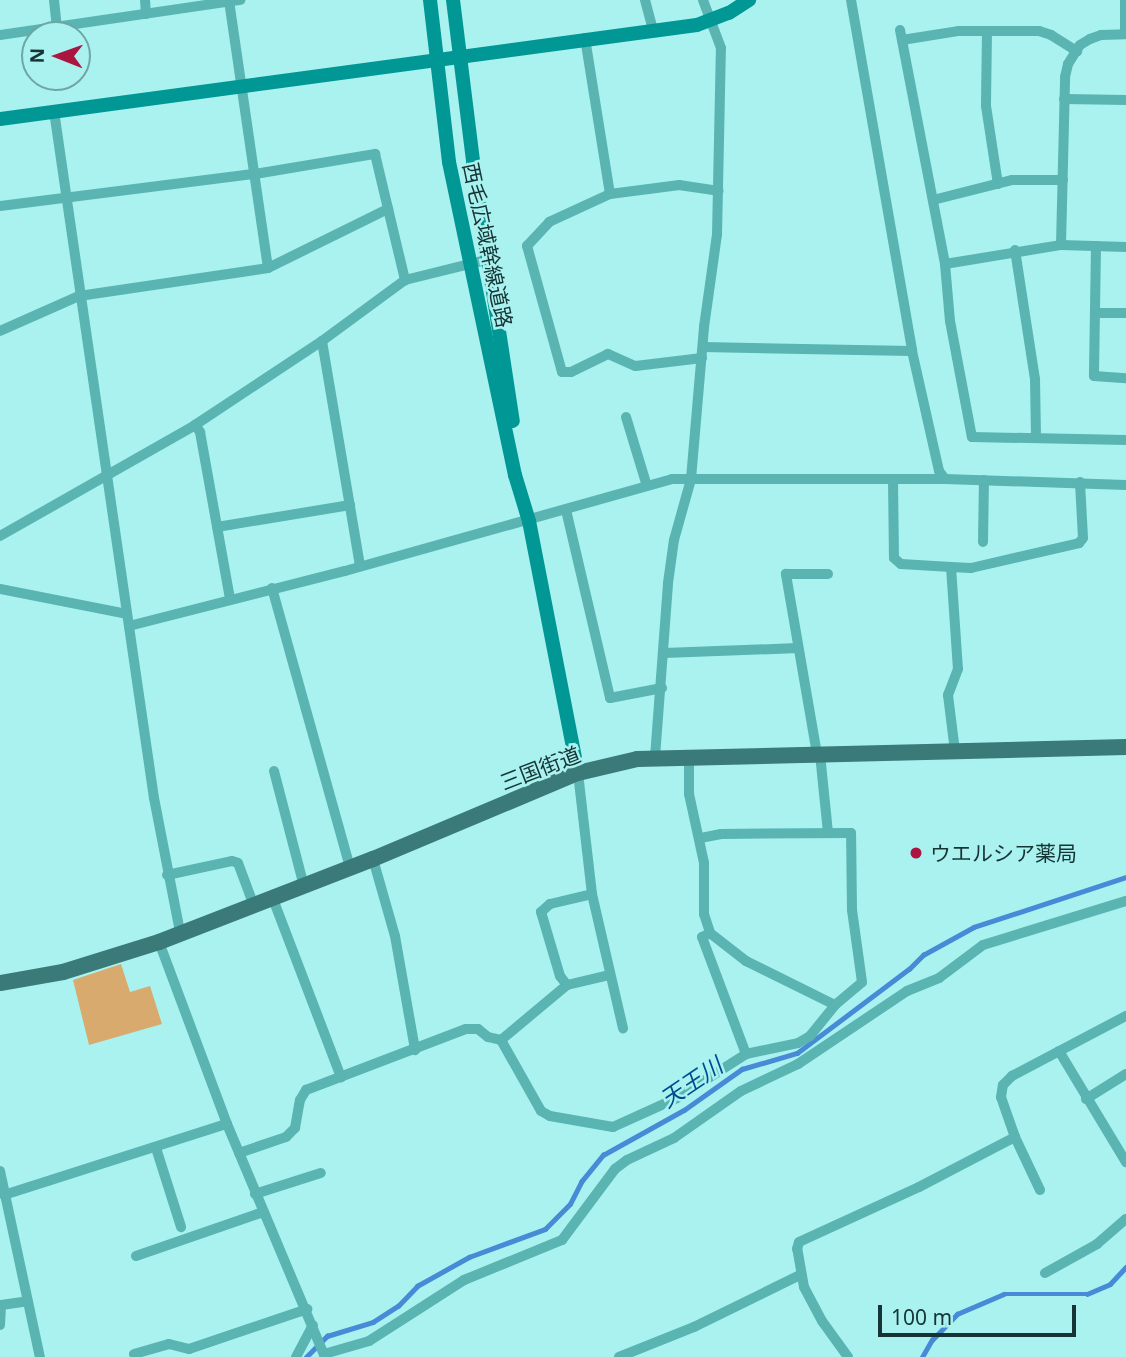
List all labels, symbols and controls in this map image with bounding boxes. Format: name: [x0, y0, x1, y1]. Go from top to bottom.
north arrow: [21, 21, 91, 91]
text: N: [24, 48, 50, 64]
street label: 西毛広域幹線道路: [458, 160, 518, 330]
street label: 三国街道: [496, 741, 584, 795]
place label: ウエルシア薬局: [930, 840, 1077, 866]
marker: ウエルシア薬局: [908, 845, 924, 861]
water label: 天王川: [655, 1051, 727, 1113]
scale bar: [881, 1290, 1079, 1334]
text: 100 m: [891, 1303, 952, 1331]

